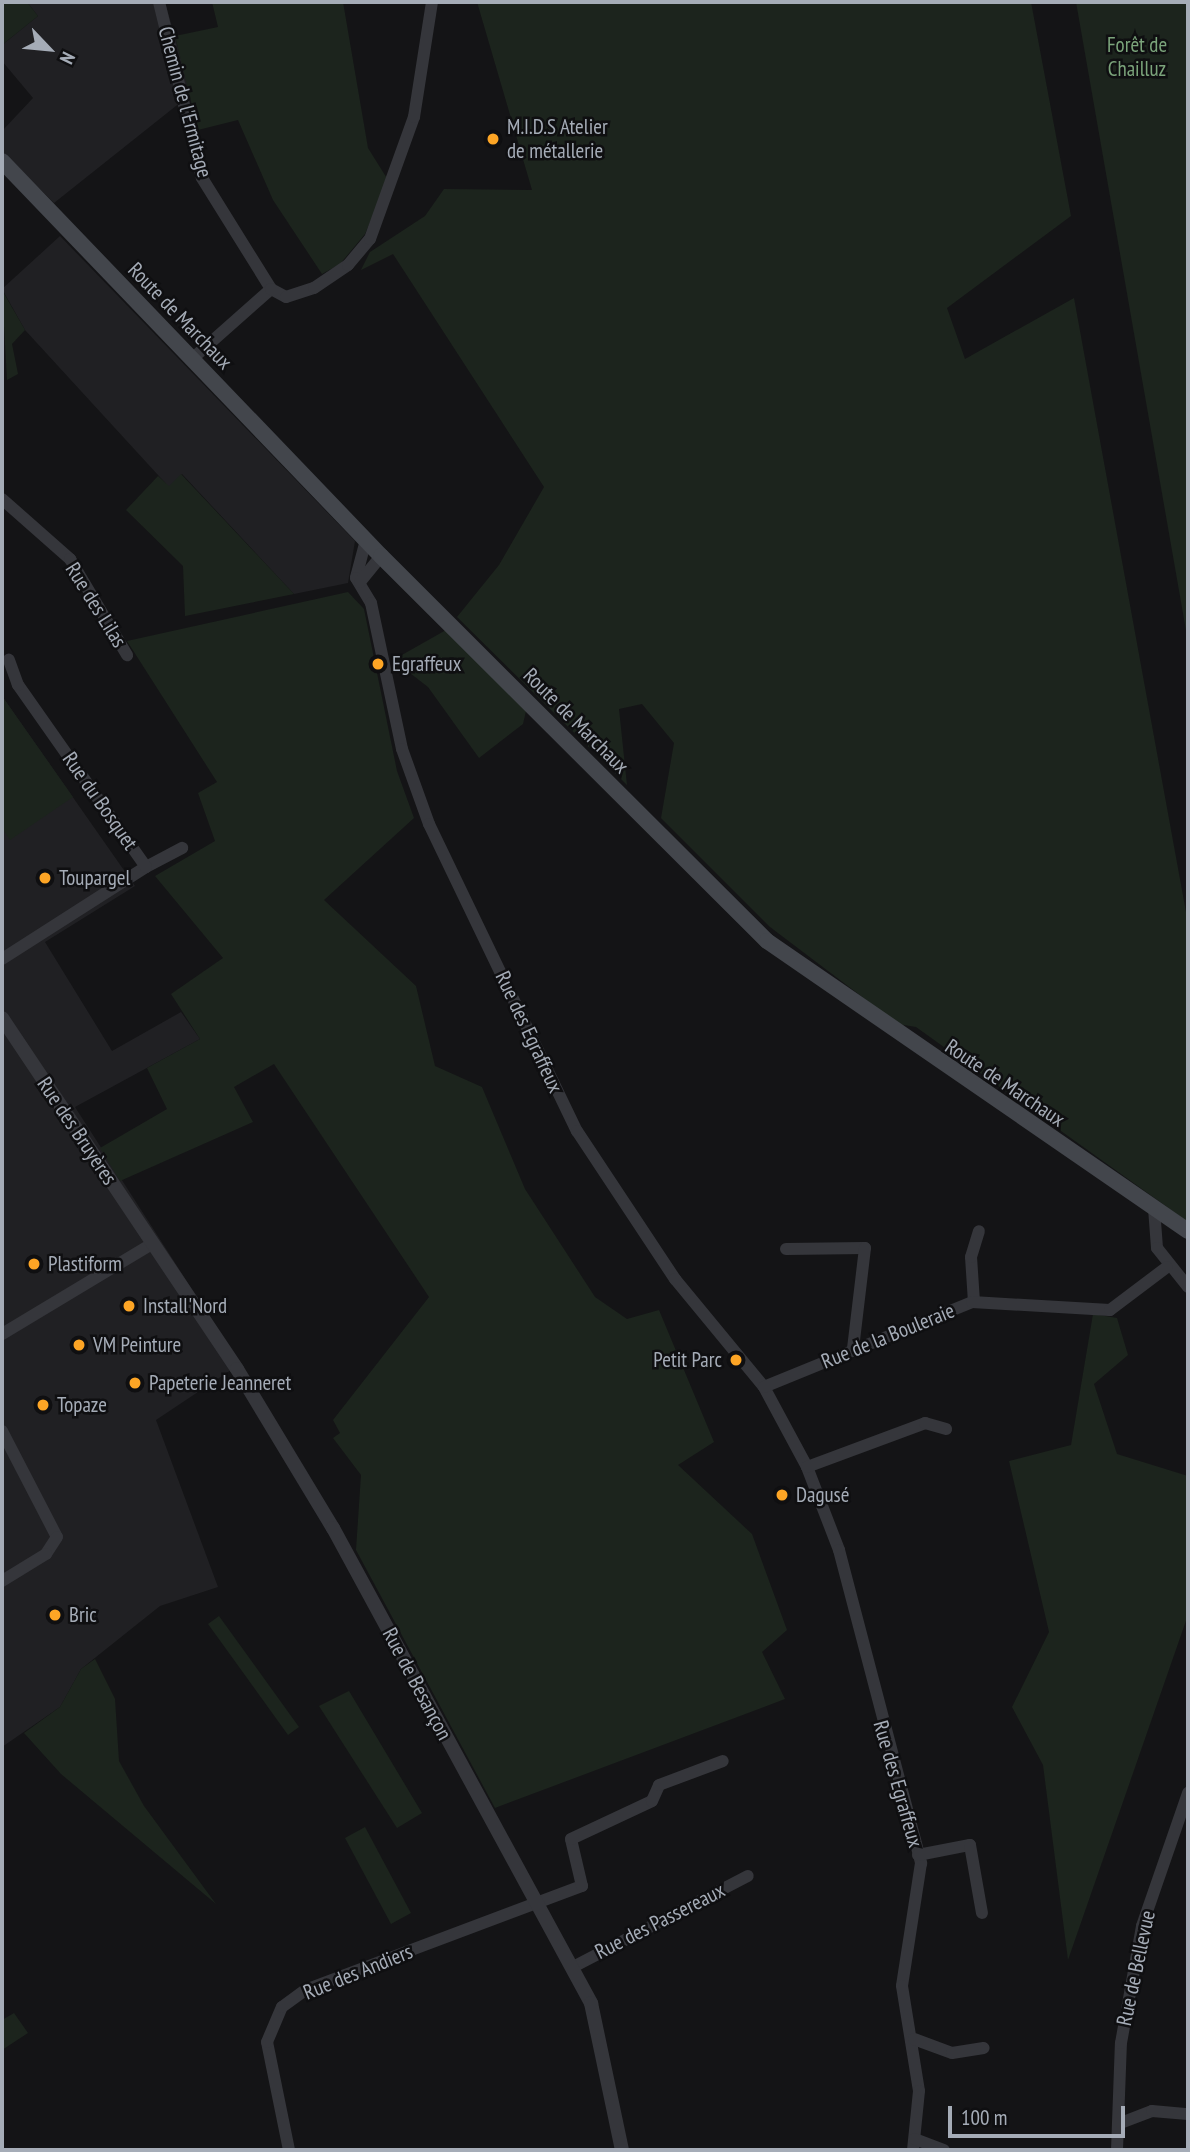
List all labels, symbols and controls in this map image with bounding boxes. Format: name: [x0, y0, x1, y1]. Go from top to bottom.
north arrow: [14, 14, 84, 84]
street label: Chemin de l'Ermitage: [153, 24, 217, 180]
park label: Forêt de Chailluz: [1107, 32, 1167, 82]
text: N: [55, 48, 81, 68]
place label: M.I.D.S Atelier de métallerie: [507, 114, 608, 164]
marker: M.I.D.S Atelier de métallerie: [485, 131, 501, 147]
street label: Route de Marchaux: [123, 257, 237, 375]
street label: Rue des Lilas: [60, 558, 132, 652]
place label: Egraffeux: [392, 651, 461, 677]
marker: Egraffeux: [370, 656, 386, 672]
street label: Route de Marchaux: [518, 663, 634, 779]
street label: Rue du Bosquet: [57, 747, 143, 855]
place label: Toupargel: [59, 865, 130, 891]
marker: Toupargel: [37, 870, 53, 886]
street label: Rue des Egraffeux: [490, 967, 568, 1097]
street label: Route de Marchaux: [940, 1034, 1070, 1132]
street label: Rue des Bruyères: [32, 1072, 122, 1190]
place label: Plastiform: [48, 1251, 122, 1277]
marker: Plastiform: [26, 1256, 42, 1272]
place label: Install'Nord: [143, 1293, 227, 1319]
marker: Install'Nord: [121, 1298, 137, 1314]
street label: Rue de la Bouleraie: [818, 1298, 958, 1374]
place label: VM Peinture: [93, 1332, 181, 1358]
marker: VM Peinture: [71, 1337, 87, 1353]
place label: Petit Parc: [653, 1347, 722, 1373]
marker: Petit Parc: [728, 1352, 744, 1368]
place label: Papeterie Jeanneret: [149, 1370, 291, 1396]
marker: Papeterie Jeanneret: [127, 1375, 143, 1391]
place label: Topaze: [57, 1392, 107, 1418]
marker: Topaze: [35, 1397, 51, 1413]
place label: Dagusé: [796, 1482, 849, 1508]
marker: Dagusé: [774, 1487, 790, 1503]
place label: Bric: [69, 1602, 97, 1628]
marker: Bric: [47, 1607, 63, 1623]
street label: Rue de Besançon: [377, 1624, 457, 1744]
street label: Rue des Egraffeux: [868, 1718, 928, 1850]
street label: Rue des Passereaux: [591, 1877, 729, 1965]
street label: Rue de Bellevue: [1111, 1908, 1161, 2028]
street label: Rue des Andiers: [300, 1939, 416, 2005]
scale bar: [952, 2092, 1129, 2136]
text: 100 m: [961, 2104, 1007, 2131]

